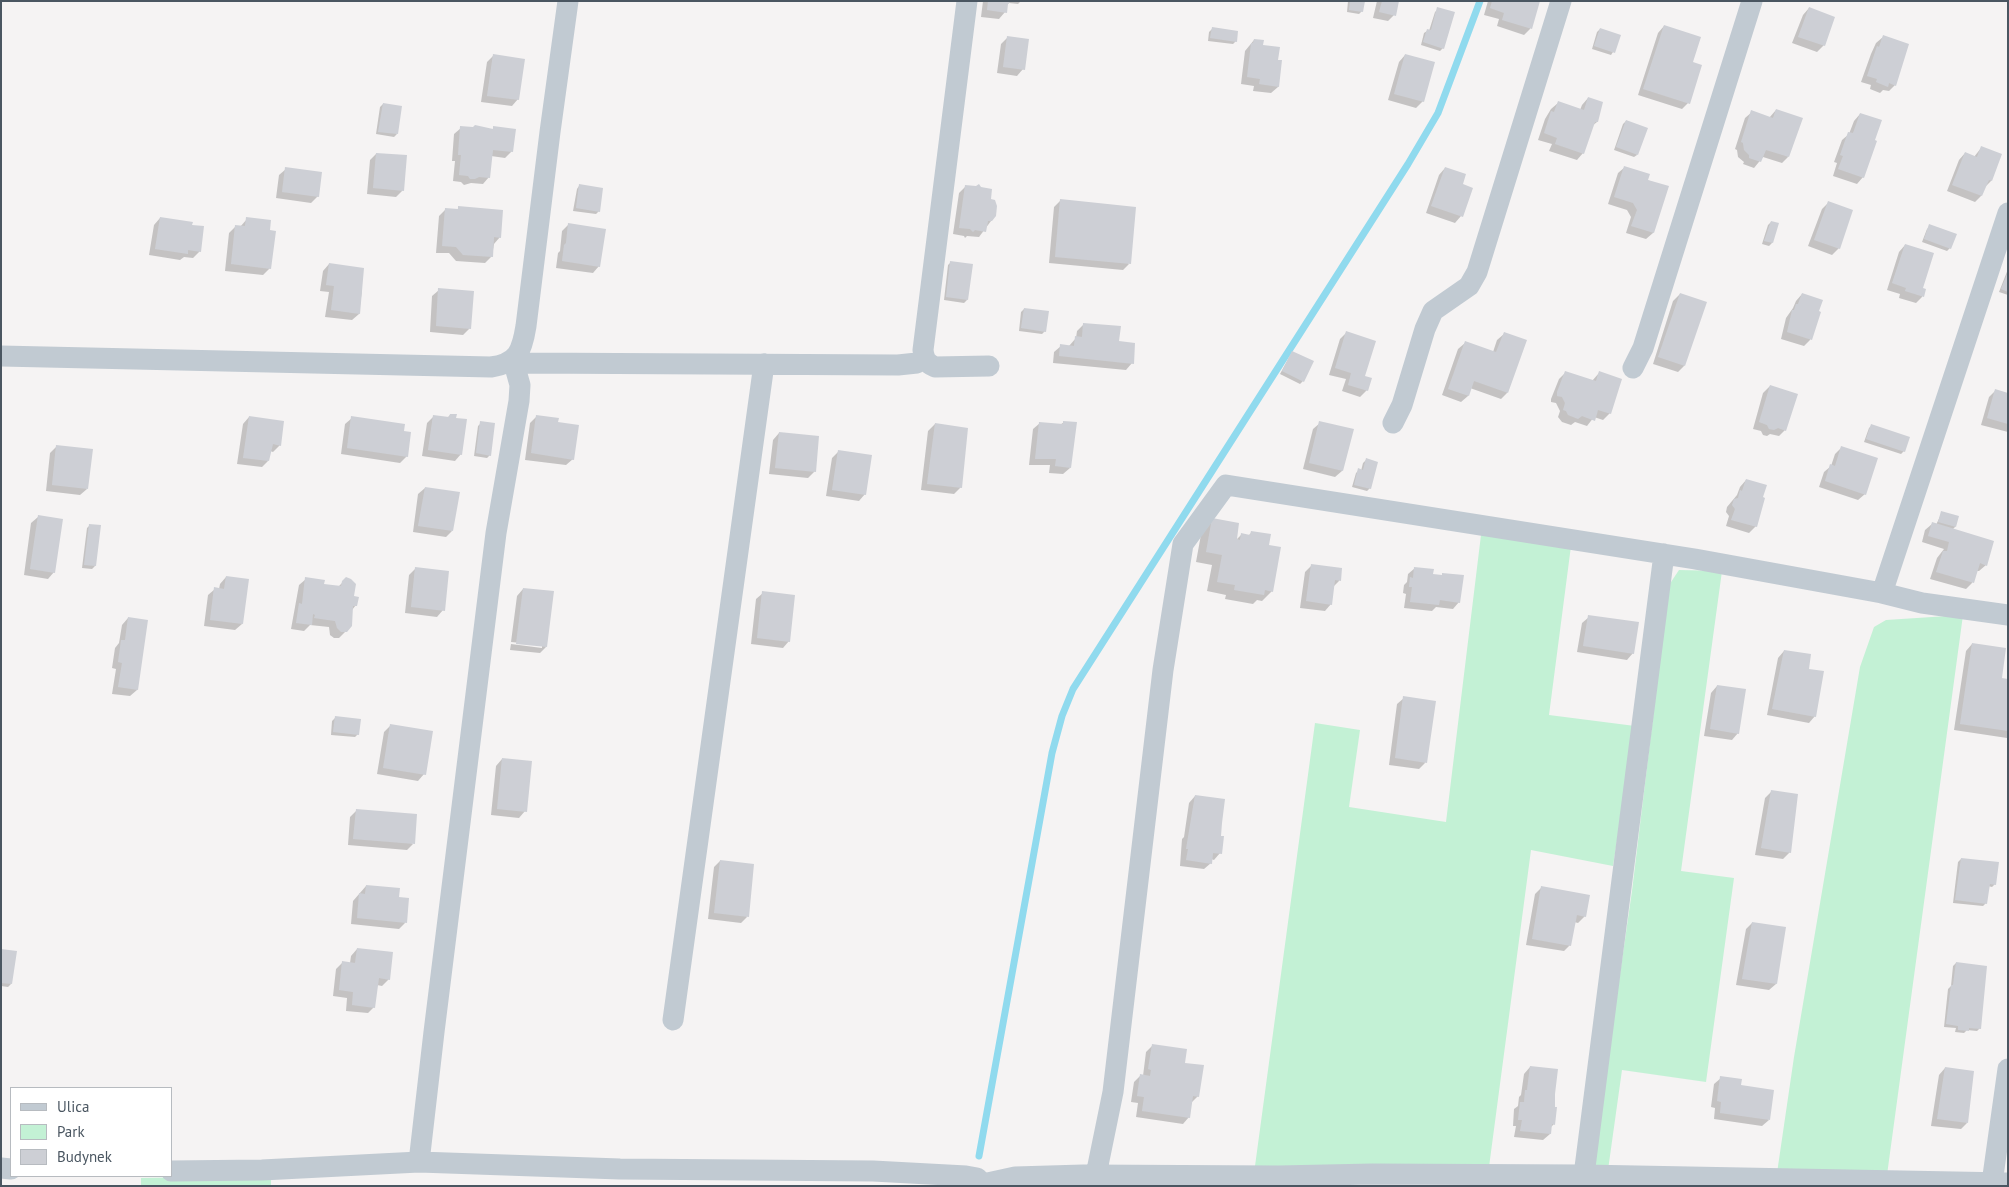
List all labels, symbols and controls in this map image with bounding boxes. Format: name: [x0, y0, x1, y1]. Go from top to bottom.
legend: [10, 1087, 172, 1177]
text: Ulica: [57, 1097, 89, 1116]
text: Park: [57, 1122, 85, 1141]
text: Budynek: [57, 1147, 112, 1166]

